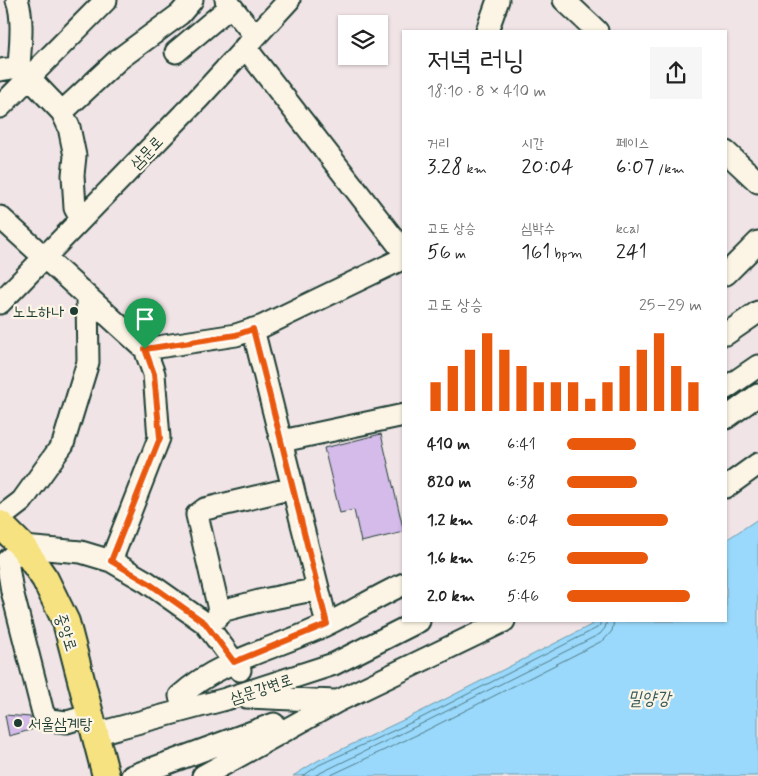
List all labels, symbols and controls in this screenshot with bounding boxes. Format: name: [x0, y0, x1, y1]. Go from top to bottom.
map controls: [338, 15, 388, 65]
button: layers: [338, 15, 388, 65]
text: 저녁 러닝: [427, 43, 525, 80]
button: share: [650, 47, 702, 99]
text: 18:10 · 8 × 410 m: [427, 81, 546, 102]
street label: 삼문로: [126, 132, 168, 174]
text: 거리: [427, 135, 450, 153]
text: 시간: [521, 135, 544, 153]
text: 페이스: [616, 135, 649, 153]
text: 3.28: [427, 153, 463, 181]
text: 20:04: [521, 153, 574, 181]
text: 6:07: [616, 153, 654, 181]
text: km: [463, 160, 487, 178]
text: /km: [654, 160, 685, 178]
text: 고도 상승: [427, 220, 476, 238]
text: 심박수: [521, 220, 555, 238]
text: kcal: [616, 220, 639, 238]
text: 56: [427, 238, 451, 266]
text: 161: [521, 238, 551, 266]
text: 241: [616, 238, 647, 266]
text: m: [451, 245, 466, 263]
text: bpm: [551, 245, 582, 263]
text: 고도 상승: [427, 295, 483, 316]
text: 25–29 m: [639, 295, 702, 316]
pin: [124, 298, 166, 349]
place label: 노노하나: [13, 302, 64, 323]
marker: 노노하나: [68, 305, 80, 317]
icon: arrive: [131, 305, 159, 333]
text: 410 m: [427, 434, 470, 455]
text: 6:41: [507, 434, 536, 455]
text: 820 m: [427, 472, 471, 493]
text: 6:38: [507, 472, 535, 493]
text: 1.2 km: [427, 510, 473, 531]
text: 6:04: [507, 510, 538, 531]
text: 1.6 km: [427, 548, 473, 569]
text: 6:25: [507, 548, 536, 569]
text: 2.0 km: [427, 586, 475, 607]
text: 5:46: [507, 586, 539, 607]
street label: 중앙로: [50, 611, 82, 654]
street label: 삼문강변로: [228, 669, 295, 709]
water label: 밀양강: [627, 687, 673, 711]
place label: 서울삼계탕: [28, 714, 93, 735]
marker: 서울삼계탕: [12, 717, 24, 729]

